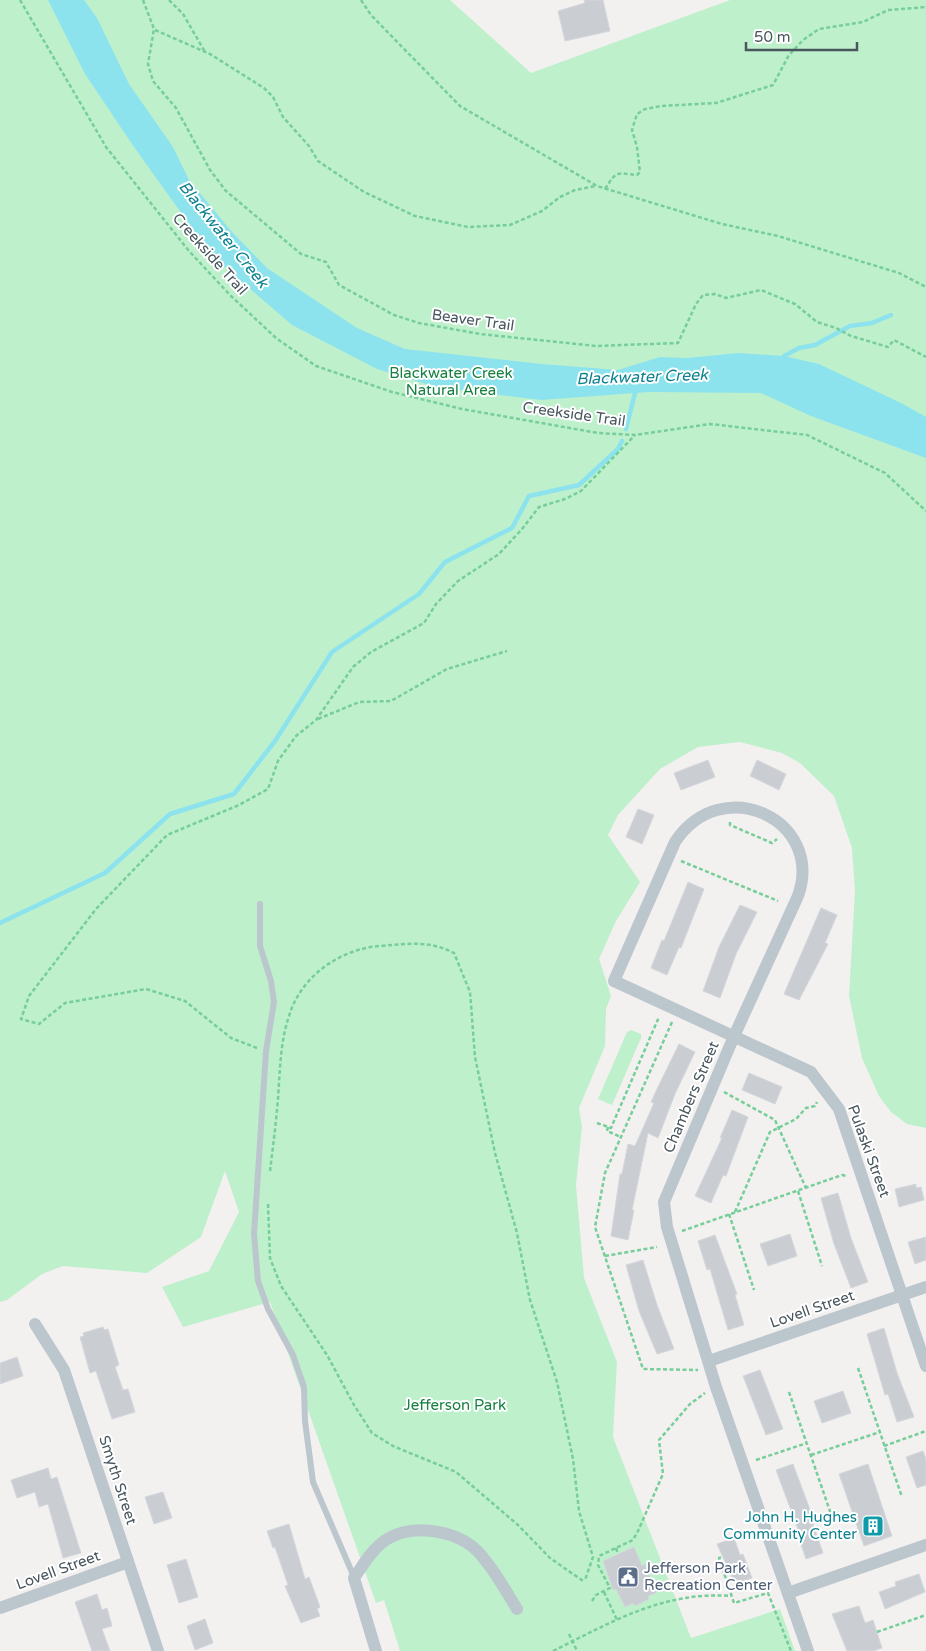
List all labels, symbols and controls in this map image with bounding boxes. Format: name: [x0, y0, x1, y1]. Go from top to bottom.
scale bar: [746, 20, 857, 52]
text: 50 m: [754, 28, 791, 46]
water label: Blackwater Creek: [174, 177, 273, 293]
street label: Creekside Trail: [169, 209, 251, 299]
street label: Beaver Trail: [431, 305, 515, 335]
park label: Blackwater Creek Natural Area: [389, 364, 513, 399]
water label: Blackwater Creek: [576, 365, 709, 389]
street label: Creekside Trail: [521, 398, 627, 430]
street label: Chambers Street: [659, 1038, 723, 1155]
street label: Pulaski Street: [844, 1102, 894, 1200]
street label: Lovell Street: [767, 1286, 857, 1332]
park label: Jefferson Park: [404, 1396, 506, 1414]
street label: Smyth Street: [95, 1433, 141, 1527]
place label: John H. Hughes Community Center: [723, 1508, 857, 1543]
building icon: John H. Hughes Community Center: [861, 1514, 885, 1538]
street label: Lovell Street: [13, 1546, 103, 1594]
place label: Jefferson Park Recreation Center: [644, 1559, 773, 1594]
public building icon: Jefferson Park Recreation Center: [616, 1565, 640, 1589]

